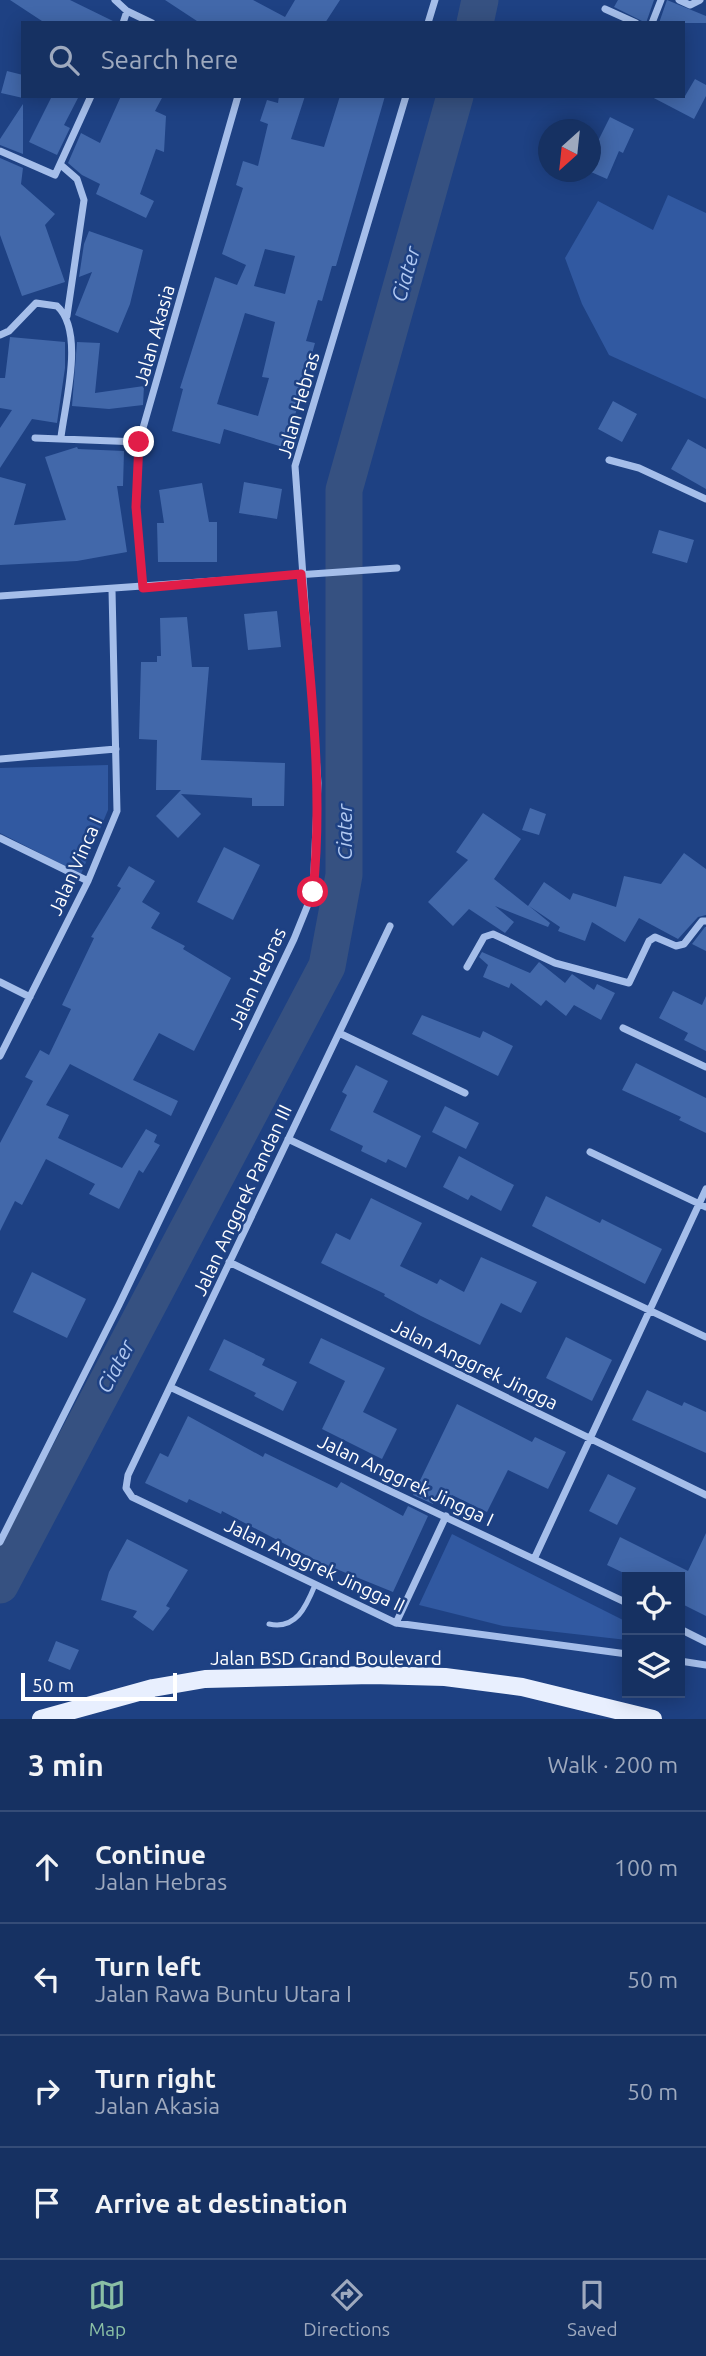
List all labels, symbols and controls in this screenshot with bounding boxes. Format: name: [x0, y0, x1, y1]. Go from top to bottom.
search box: [21, 21, 685, 98]
icon: search: [45, 41, 83, 79]
text: Search here: [101, 45, 238, 74]
north arrow: [538, 119, 601, 182]
water label: Ciater: [386, 243, 425, 304]
street label: Jalan Akasia: [129, 282, 179, 388]
street label: Jalan Hebras: [272, 350, 324, 460]
route end: [123, 426, 154, 457]
water label: Ciater: [332, 803, 356, 860]
street label: Jalan Vinca I: [44, 814, 106, 918]
route start: [297, 876, 328, 907]
street label: Jalan Hebras: [224, 924, 290, 1032]
street label: Jalan Anggrek Pandan III: [188, 1101, 296, 1299]
street label: Jalan Anggrek Jingga: [388, 1314, 562, 1414]
water label: Ciater: [91, 1335, 139, 1397]
street label: Jalan Anggrek Jingga I: [315, 1430, 497, 1530]
street label: Jalan Anggrek Jingga II: [221, 1514, 409, 1616]
map controls: [622, 1572, 685, 1698]
button: locate: [622, 1572, 685, 1635]
button: layers: [622, 1635, 685, 1698]
street label: Jalan BSD Grand Boulevard: [210, 1647, 442, 1669]
scale bar: [21, 1670, 177, 1702]
text: 50 m: [32, 1674, 74, 1696]
text: 3 min: [28, 1748, 104, 1782]
text: Walk · 200 m: [547, 1752, 678, 1777]
text: Continue: [95, 1840, 206, 1869]
icon: ahead: [28, 1848, 66, 1886]
text: 100 m: [614, 1855, 678, 1880]
text: Jalan Hebras: [95, 1869, 227, 1894]
text: Turn left: [95, 1952, 201, 1981]
icon: left: [28, 1960, 66, 1998]
text: 50 m: [627, 1967, 678, 1992]
text: Jalan Rawa Buntu Utara I: [95, 1981, 352, 2006]
text: Turn right: [95, 2064, 216, 2093]
icon: right: [28, 2072, 66, 2110]
text: 50 m: [627, 2079, 678, 2104]
text: Jalan Akasia: [95, 2093, 220, 2118]
icon: arrive: [28, 2184, 66, 2222]
text: Arrive at destination: [95, 2189, 348, 2218]
tab: Map: [88, 2276, 126, 2340]
tab: Directions: [303, 2276, 390, 2340]
tab: Saved: [567, 2276, 618, 2340]

